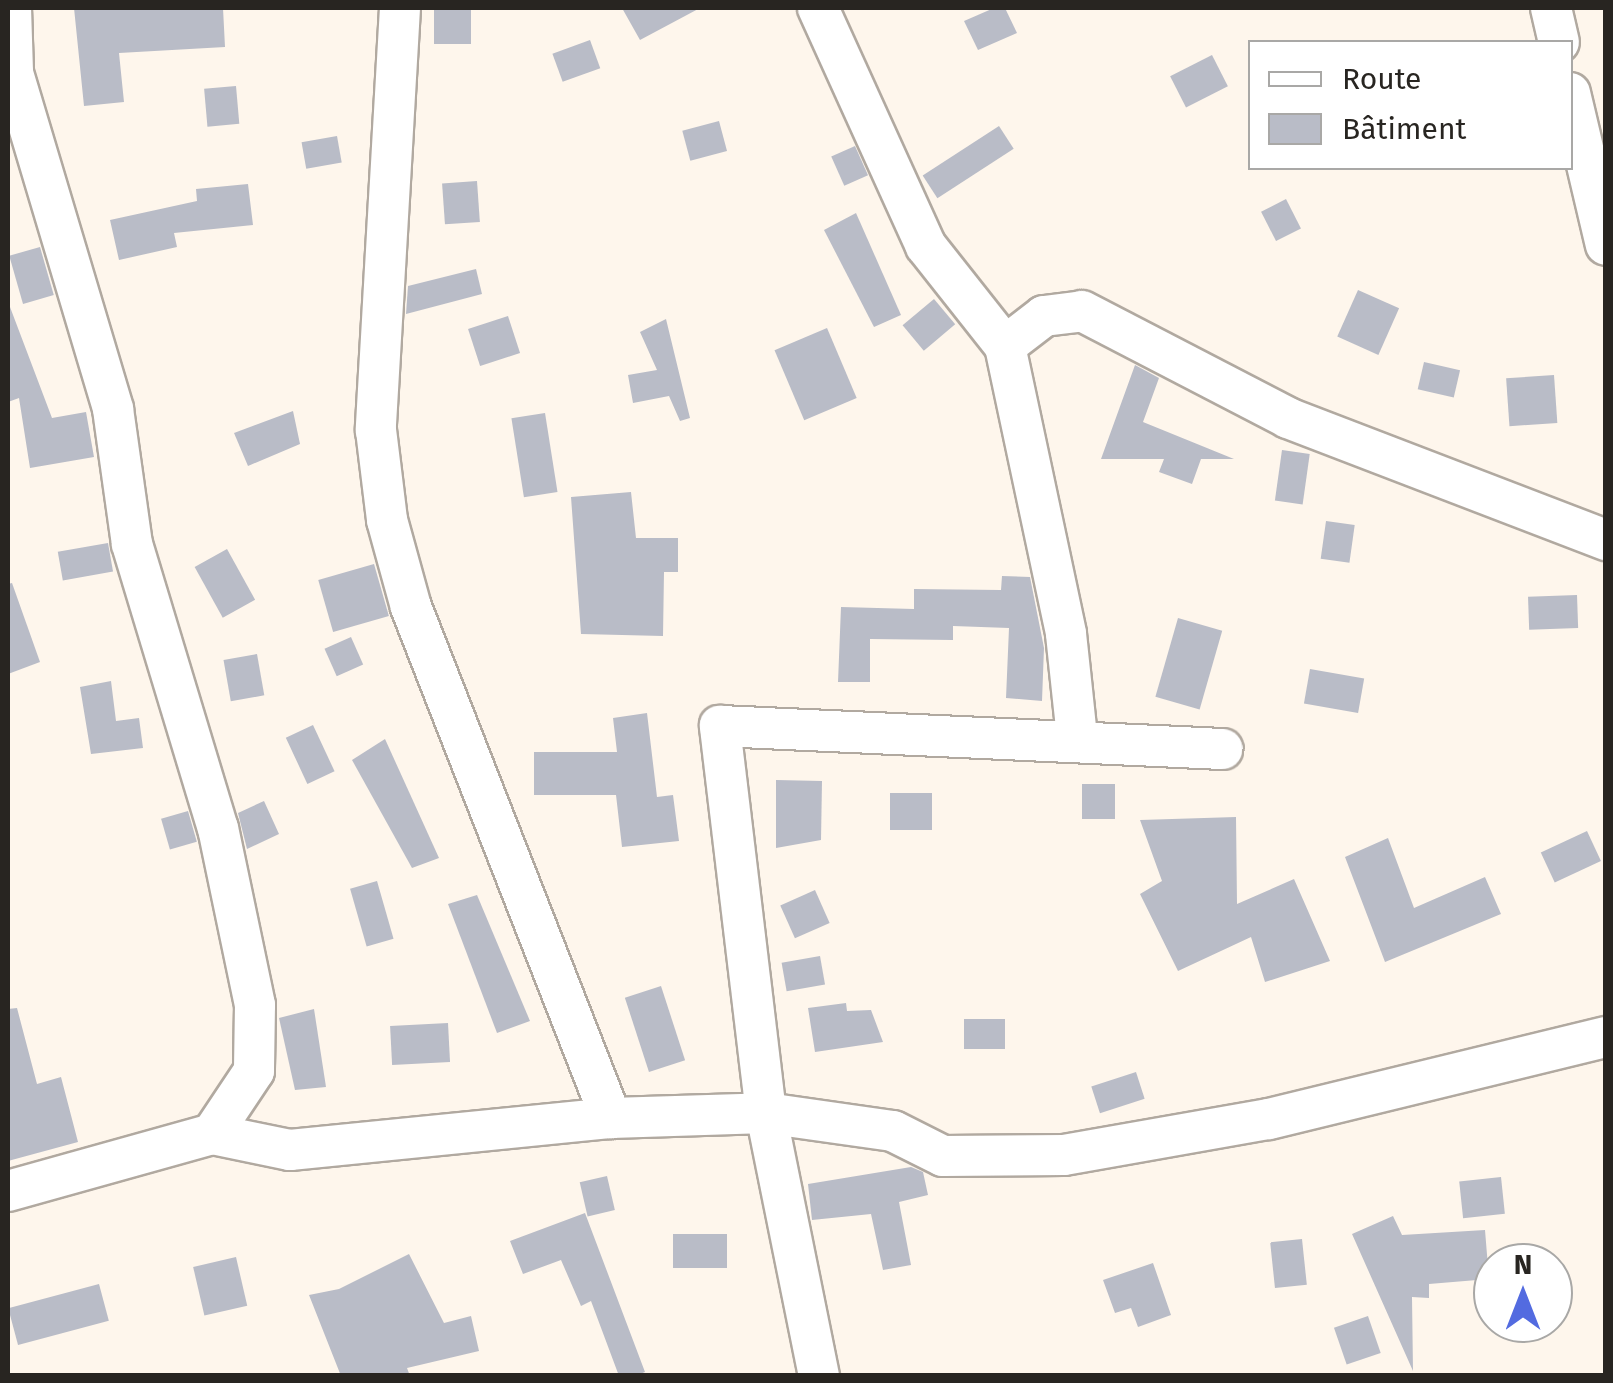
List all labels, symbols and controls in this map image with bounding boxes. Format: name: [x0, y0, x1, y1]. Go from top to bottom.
legend: [1248, 40, 1573, 170]
text: Route: [1342, 61, 1421, 97]
text: Bâtiment: [1342, 111, 1466, 147]
north arrow: [1473, 1243, 1573, 1343]
text: N: [1514, 1248, 1532, 1281]

